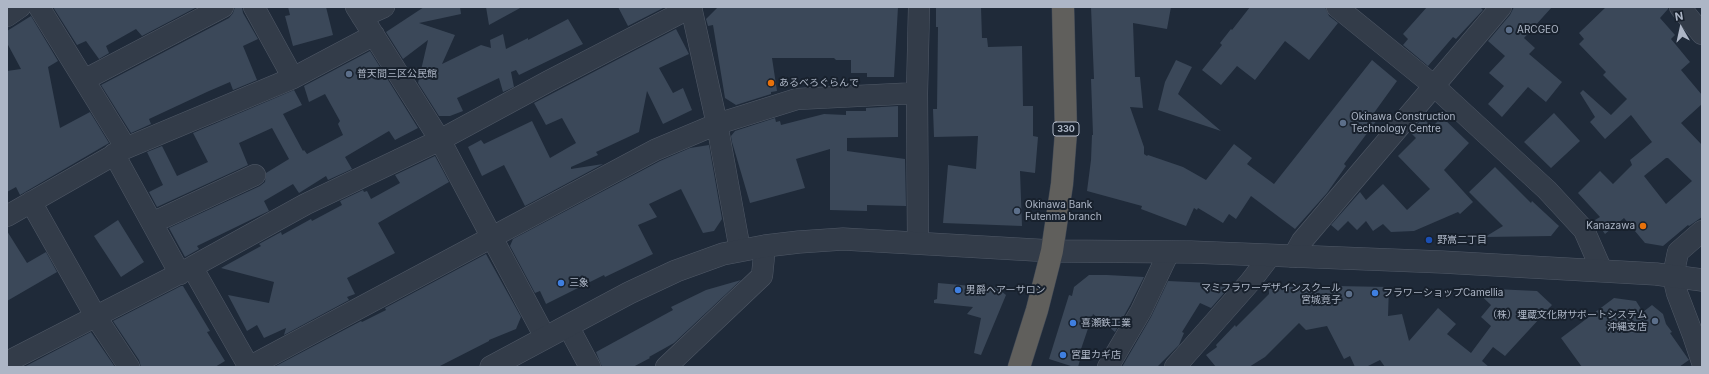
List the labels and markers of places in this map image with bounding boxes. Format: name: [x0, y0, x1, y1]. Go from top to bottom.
place label: ARCGEO: [1517, 24, 1559, 36]
marker: ARCGEO: [1504, 25, 1514, 35]
place label: 普天間三区公民館: [357, 68, 437, 80]
marker: 普天間三区公民館: [344, 69, 354, 79]
place label: あるべろぐらんで: [779, 77, 859, 89]
marker: あるべろぐらんで: [766, 78, 776, 88]
place label: Okinawa Construction Technology Centre: [1351, 111, 1455, 134]
marker: Okinawa Construction Technology Centre: [1338, 118, 1348, 128]
place label: Okinawa Bank Futenma branch: [1025, 199, 1102, 222]
marker: Okinawa Bank Futenma branch: [1012, 206, 1022, 216]
place label: Kanazawa: [1586, 220, 1635, 232]
marker: Kanazawa: [1638, 221, 1648, 231]
place label: 野嵩二丁目: [1437, 234, 1487, 246]
marker: 野嵩二丁目: [1424, 235, 1434, 245]
place label: 三象: [569, 277, 589, 289]
marker: 三象: [556, 278, 566, 288]
place label: マミフラワーデザインスクール 宮城竟子: [1201, 282, 1341, 306]
place label: 男爵ヘアーサロン: [966, 284, 1045, 296]
marker: 男爵ヘアーサロン: [953, 285, 963, 295]
place label: フラワーショップCamellia: [1383, 287, 1503, 299]
marker: フラワーショップCamellia: [1370, 288, 1380, 298]
marker: マミフラワーデザインスクール 宮城竟子: [1344, 289, 1354, 299]
place label: （株）埋蔵文化財サポートシステム 沖縄支店: [1487, 309, 1647, 332]
marker: （株）埋蔵文化財サポートシステム 沖縄支店: [1650, 316, 1660, 326]
place label: 喜瀬鉄工業: [1081, 317, 1131, 329]
marker: 喜瀬鉄工業: [1068, 318, 1078, 328]
place label: 宮里カギ店: [1071, 349, 1121, 361]
marker: 宮里カギ店: [1058, 350, 1068, 360]

